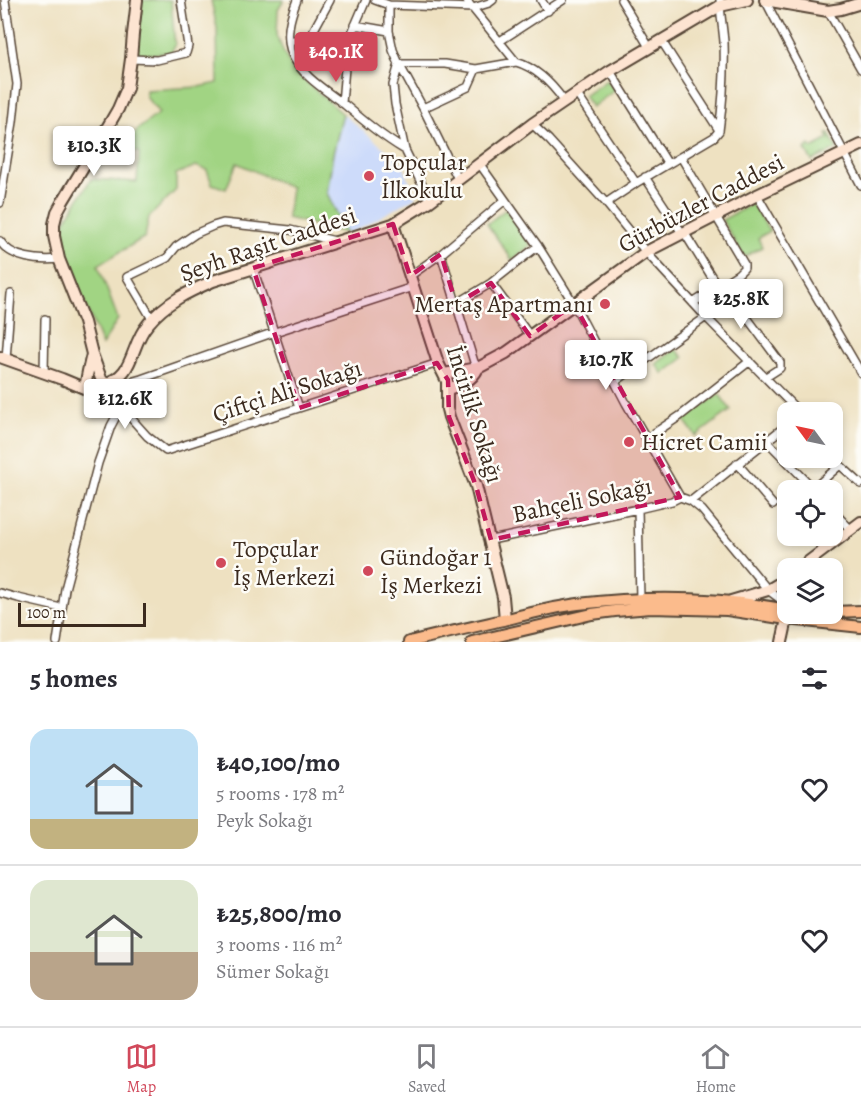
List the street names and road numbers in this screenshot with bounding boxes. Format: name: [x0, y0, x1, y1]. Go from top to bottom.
street label: Gürbüzler Caddesi: [612, 146, 790, 260]
street label: Şeyh Raşit Caddesi: [175, 199, 361, 289]
street label: İncirlik Sokağı: [439, 341, 511, 487]
street label: Çiftçi Ali Sokağı: [208, 352, 366, 430]
street label: Bahçeli Sokağı: [509, 470, 655, 530]

